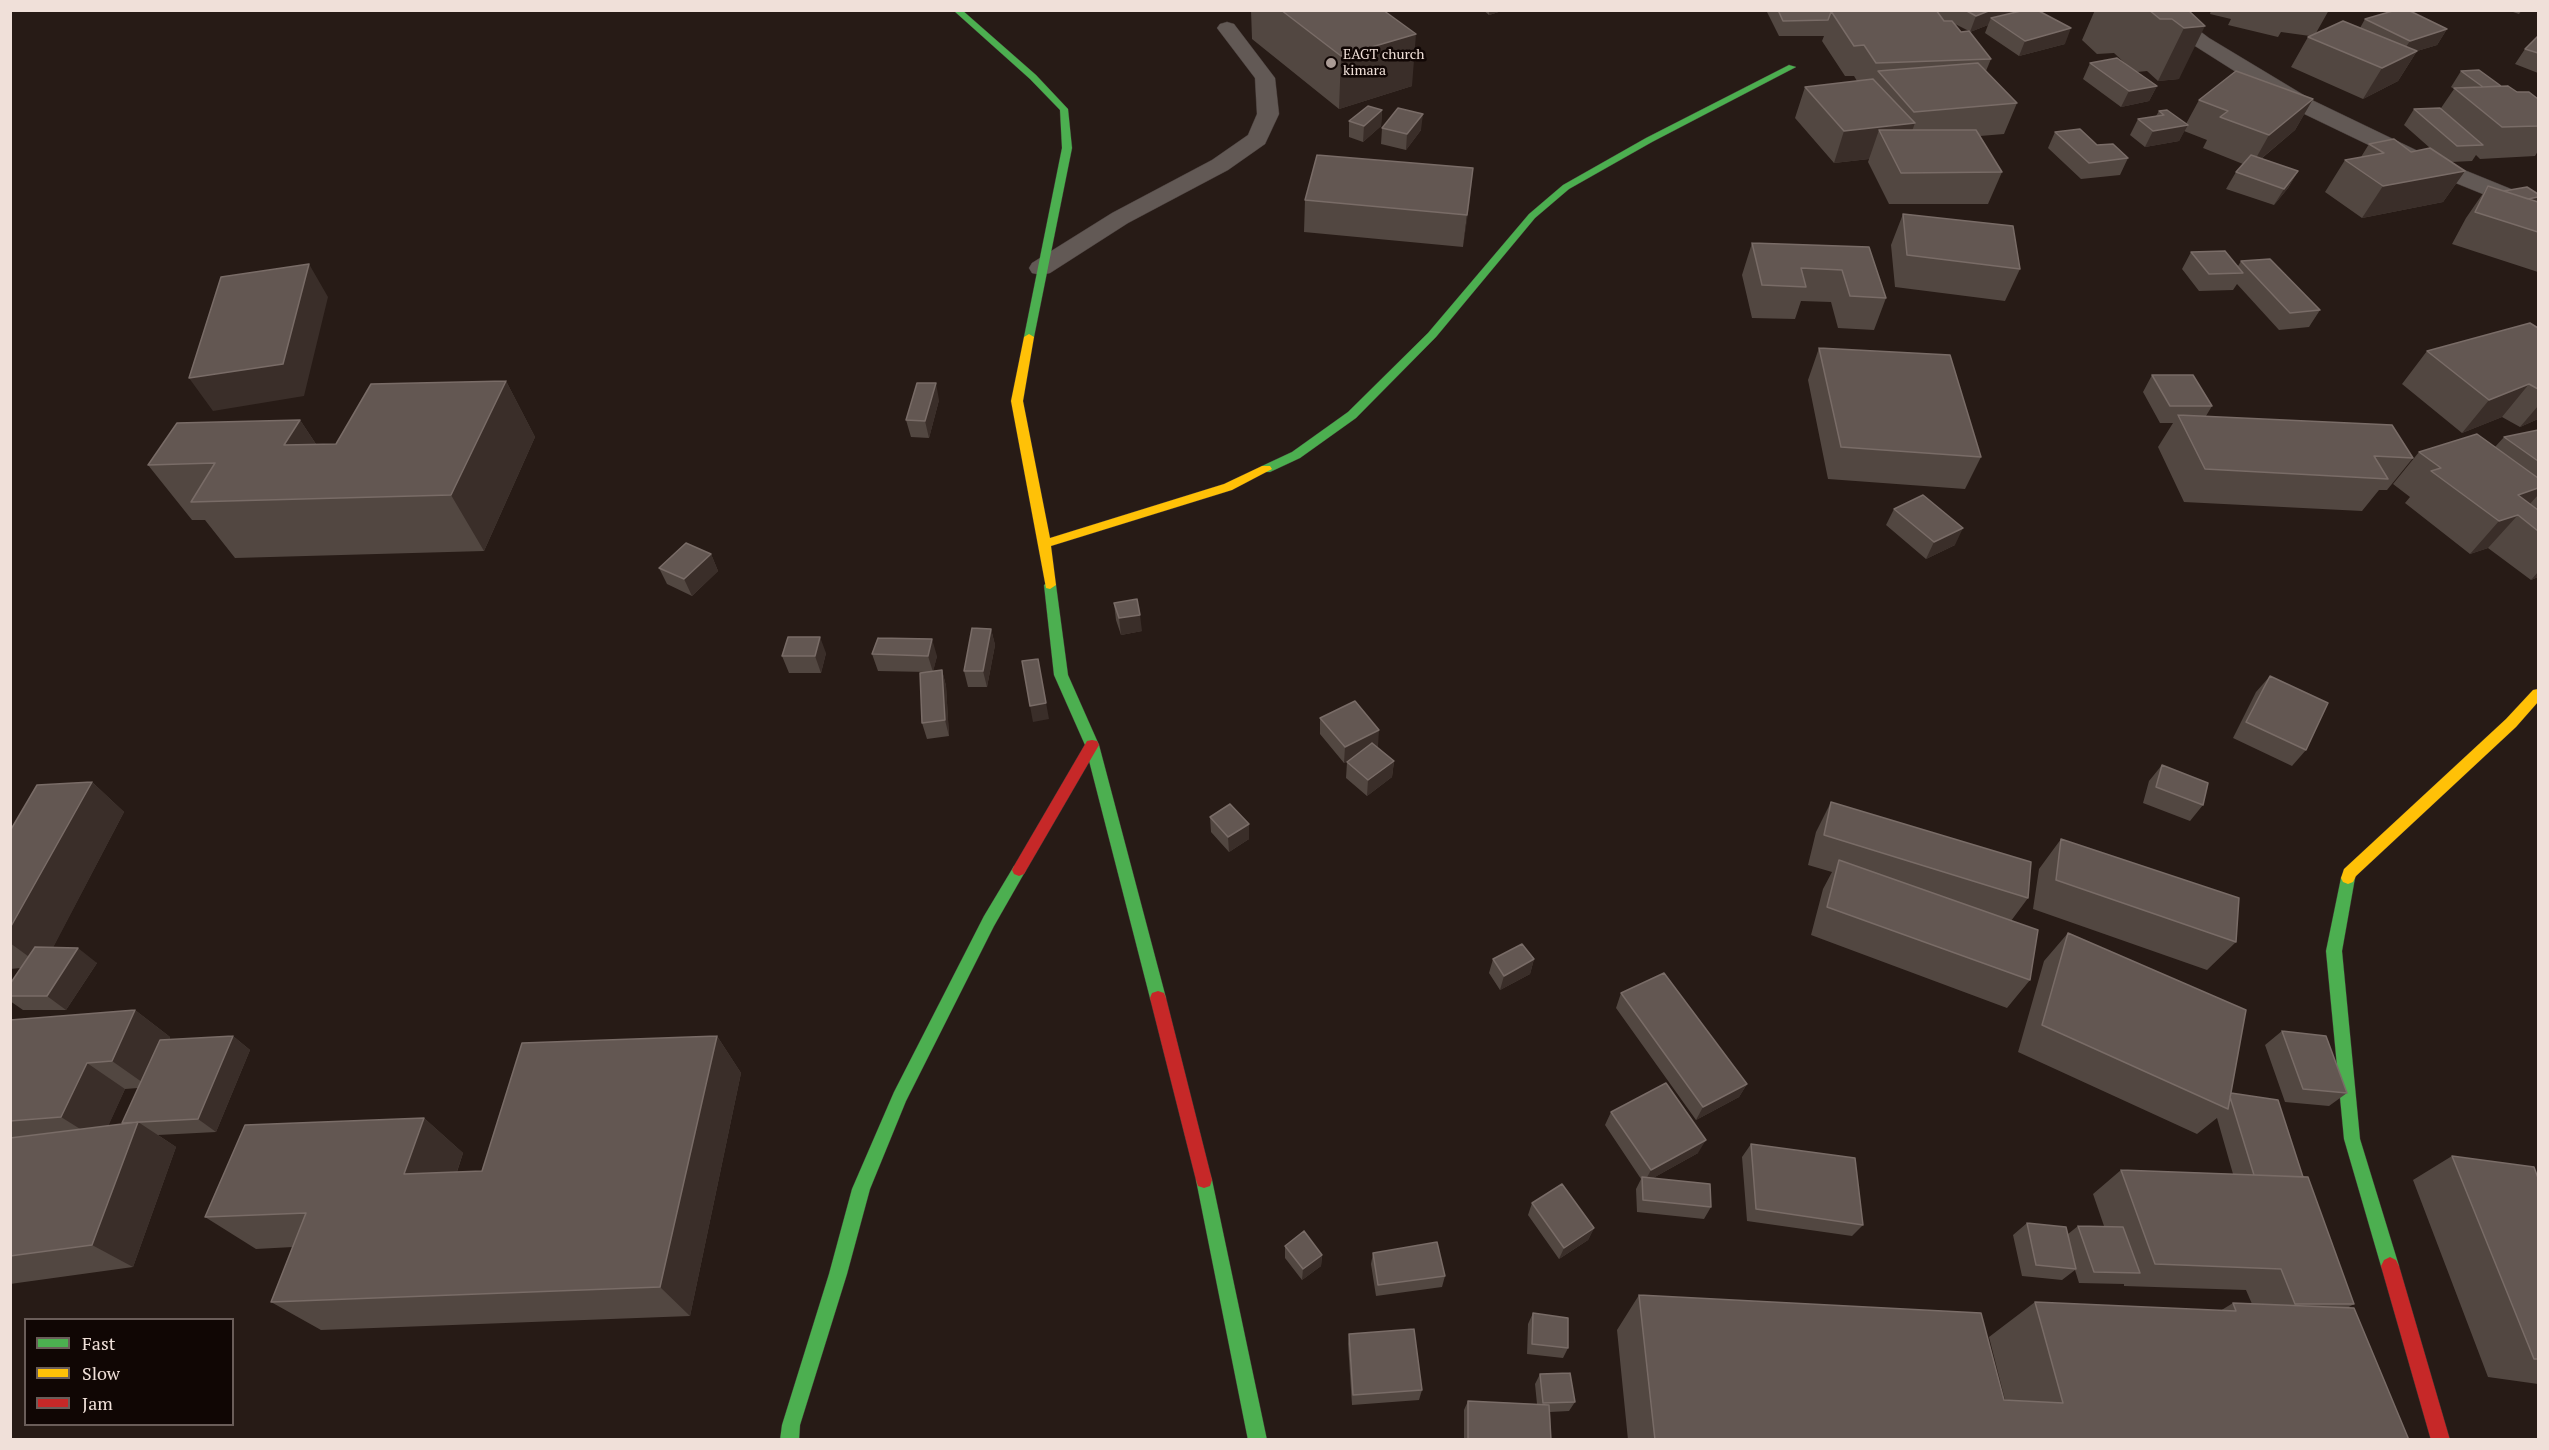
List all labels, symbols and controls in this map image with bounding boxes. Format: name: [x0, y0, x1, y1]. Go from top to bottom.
place label: EAGT church kimara: [1343, 47, 1425, 80]
marker: EAGT church kimara: [1324, 56, 1338, 70]
legend: [24, 1318, 234, 1426]
text: Fast: [82, 1331, 115, 1355]
text: Slow: [82, 1361, 120, 1385]
text: Jam: [82, 1391, 113, 1415]

